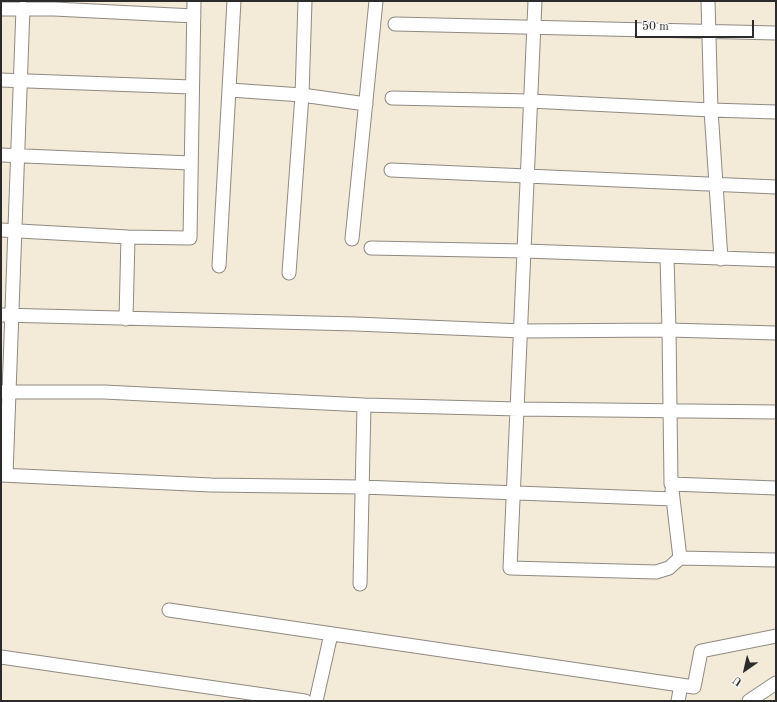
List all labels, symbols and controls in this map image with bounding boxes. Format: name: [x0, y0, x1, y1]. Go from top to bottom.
scale bar: [637, 12, 756, 38]
text: 50 m: [642, 21, 669, 33]
north arrow: [725, 650, 765, 690]
text: U: [731, 673, 745, 687]

